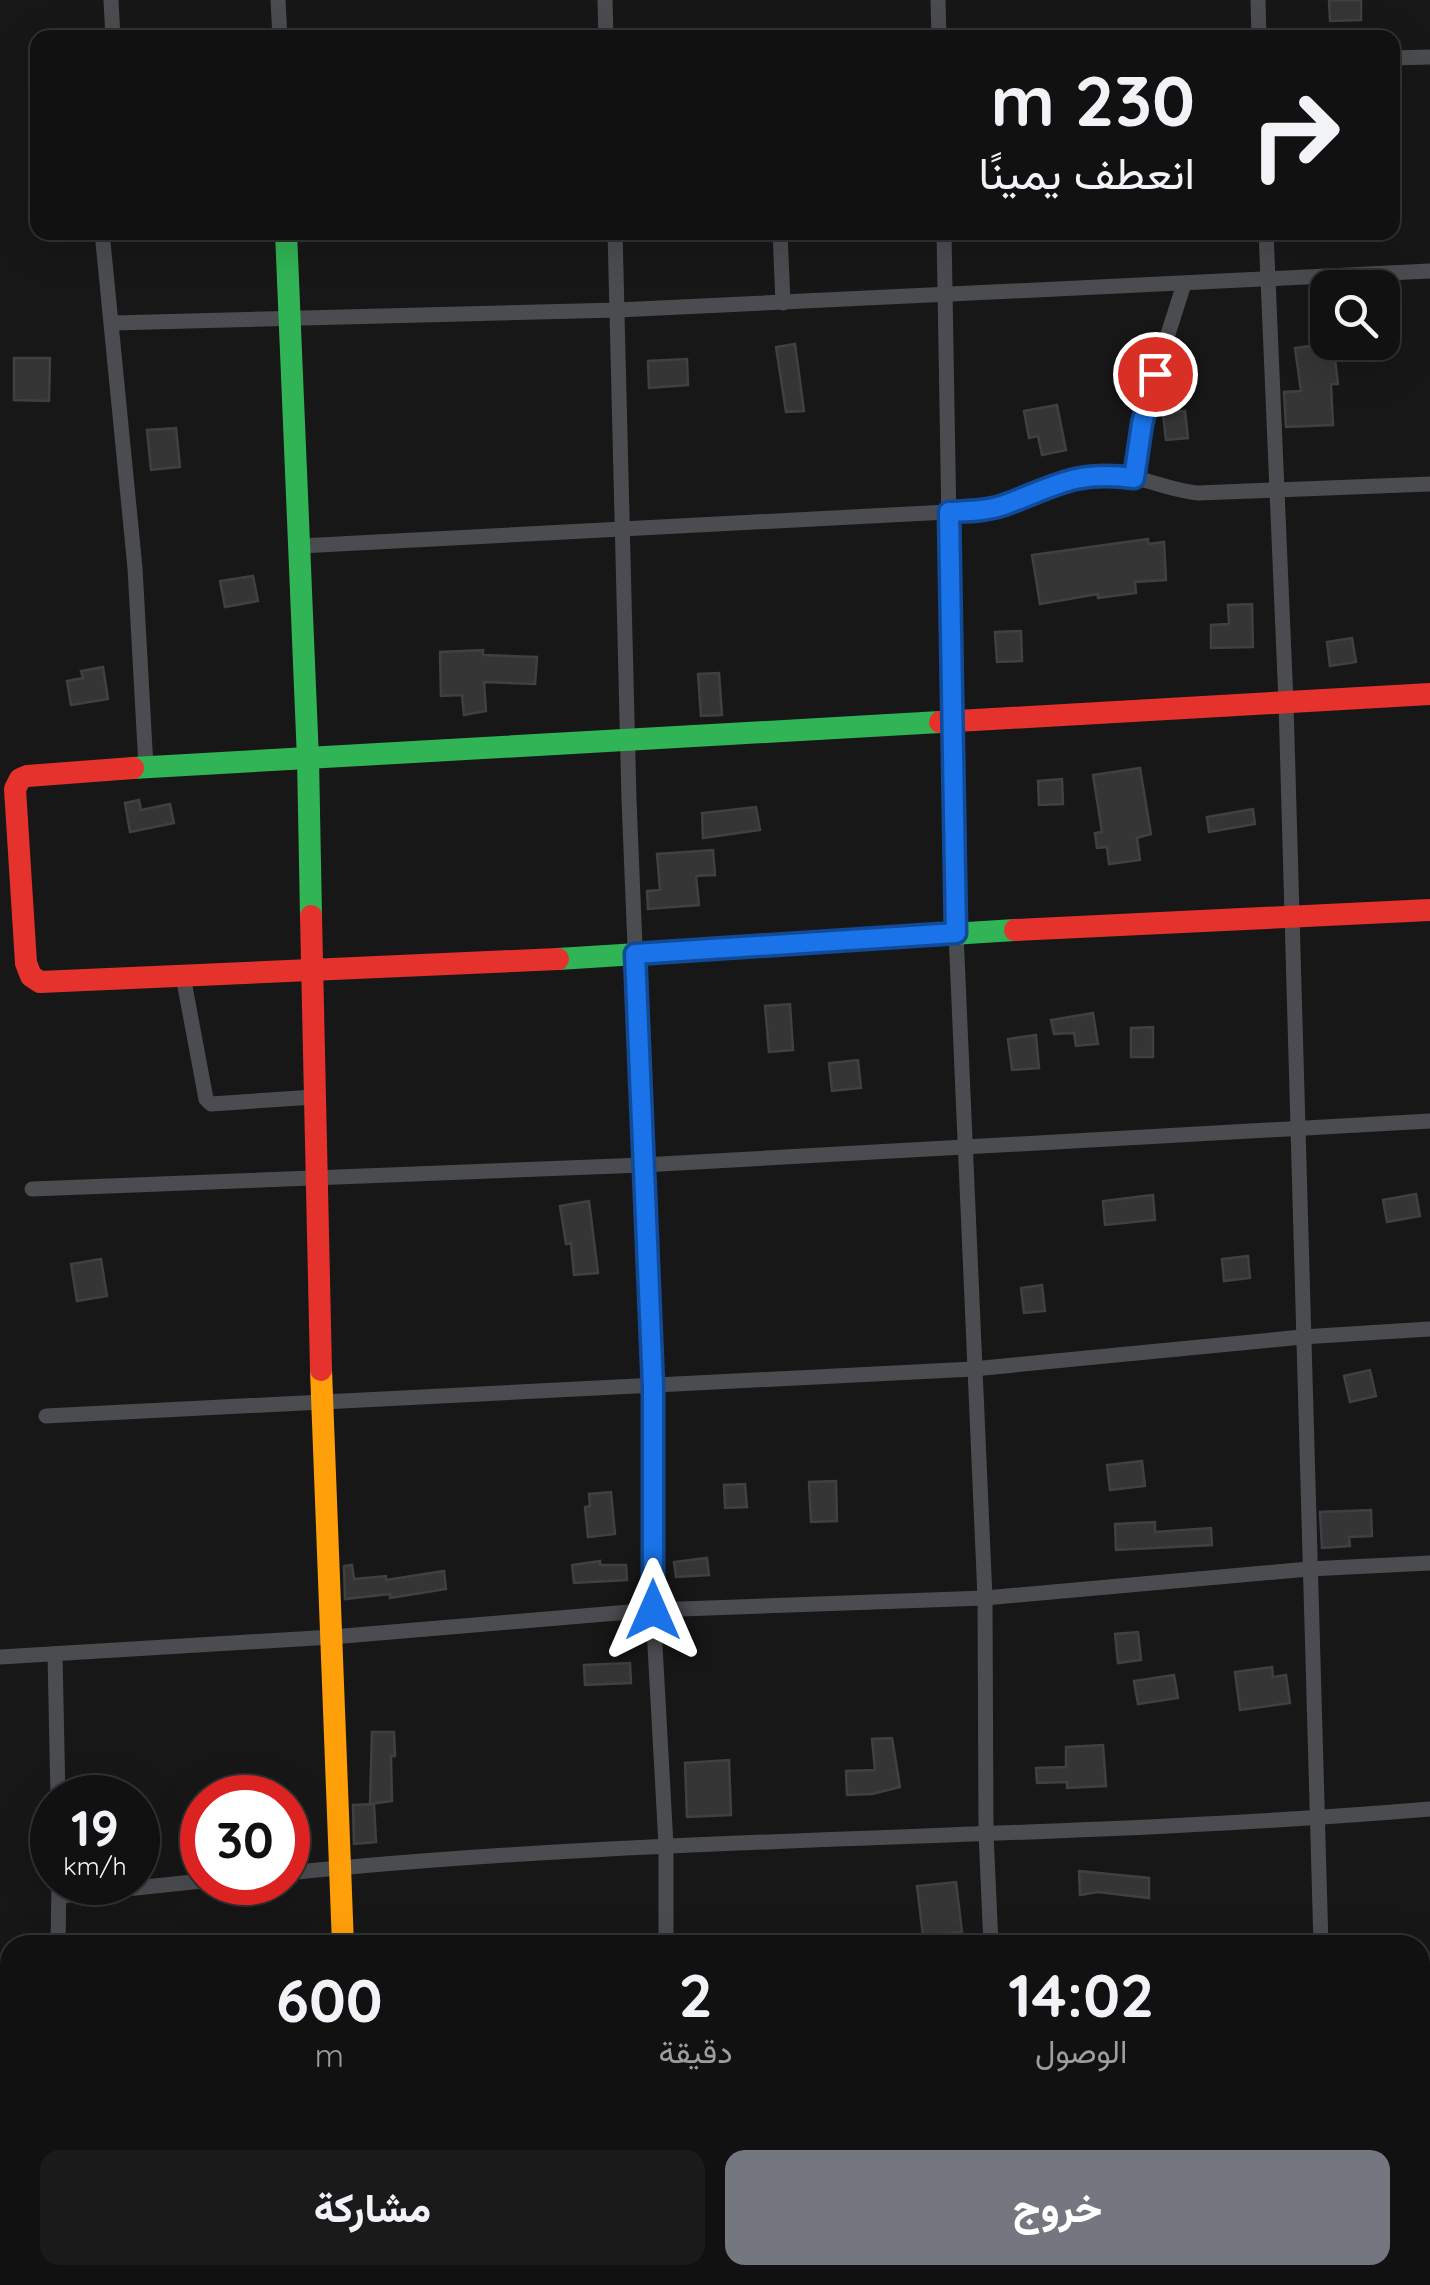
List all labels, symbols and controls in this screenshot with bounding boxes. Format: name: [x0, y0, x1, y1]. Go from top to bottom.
text: 230 m: [990, 56, 1195, 144]
icon: right: [1230, 70, 1360, 200]
text: انعطف يمينًا: [978, 144, 1195, 200]
map controls: [1310, 270, 1400, 360]
button: search: [1310, 270, 1400, 360]
pin: [1113, 332, 1198, 417]
icon: arrive: [1128, 347, 1183, 402]
position arrow: [601, 1558, 705, 1662]
speed limit sign: 30: [180, 1775, 310, 1905]
text: 19: [71, 1796, 119, 1859]
text: km/h: [63, 1850, 127, 1881]
text: 2: [678, 1957, 713, 2032]
text: 14:02: [1008, 1957, 1154, 2032]
text: 600: [276, 1962, 383, 2037]
text: دقيقة: [658, 2031, 732, 2071]
text: الوصول: [1035, 2031, 1127, 2071]
text: m: [315, 2035, 344, 2075]
button: مشاركة: [40, 2150, 705, 2265]
button: خروج: [725, 2150, 1390, 2265]

